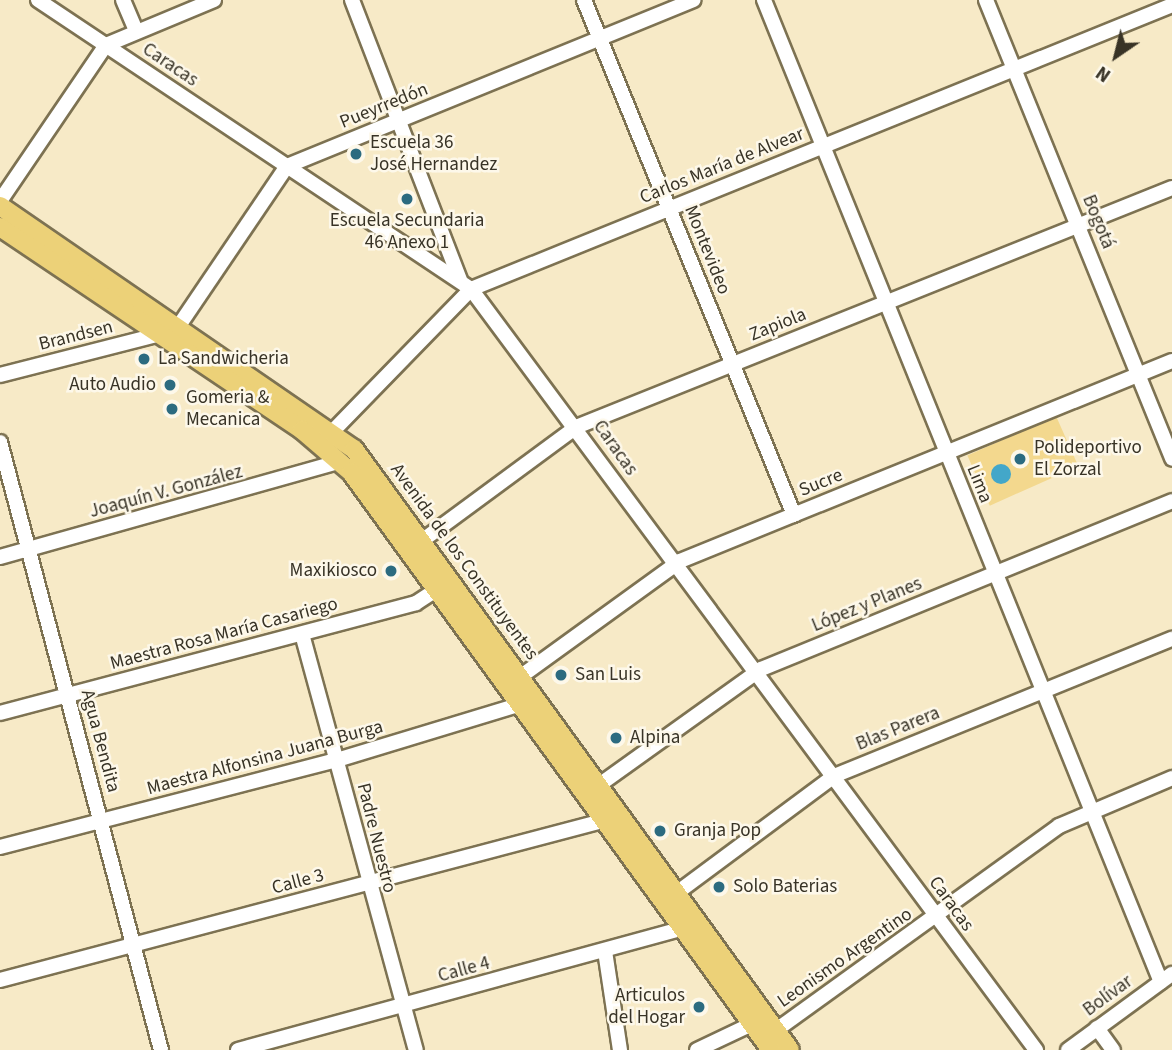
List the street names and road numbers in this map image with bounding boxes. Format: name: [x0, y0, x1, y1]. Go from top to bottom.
street label: Caracas: [138, 38, 202, 92]
street label: Pueyrredón: [337, 78, 431, 134]
street label: Carlos María de Alvear: [637, 123, 807, 209]
street label: Bogotá: [1077, 192, 1119, 252]
street label: Montevideo: [679, 202, 735, 298]
street label: Zapiola: [746, 303, 810, 347]
street label: Brandsen: [37, 316, 115, 356]
street label: Caracas: [588, 416, 642, 480]
street label: Avenida de los Constituyentes: [385, 459, 543, 665]
street label: Joaquín V. González: [87, 461, 245, 523]
street label: Lima: [961, 462, 997, 506]
street label: Sucre: [796, 464, 846, 502]
street label: López y Planes: [809, 573, 925, 637]
street label: Maestra Rosa María Casariego: [108, 593, 340, 675]
street label: Agua Bendita: [75, 687, 125, 795]
street label: Blas Parera: [853, 702, 943, 756]
street label: Maestra Alfonsina Juana Burga: [144, 715, 386, 801]
street label: Padre Nuestro: [351, 781, 401, 895]
street label: Calle 3: [270, 864, 326, 900]
street label: Caracas: [924, 872, 978, 936]
street label: Leonismo Argentino: [773, 903, 917, 1013]
street label: Calle 4: [436, 952, 492, 988]
street label: Bolívar: [1079, 970, 1137, 1022]

